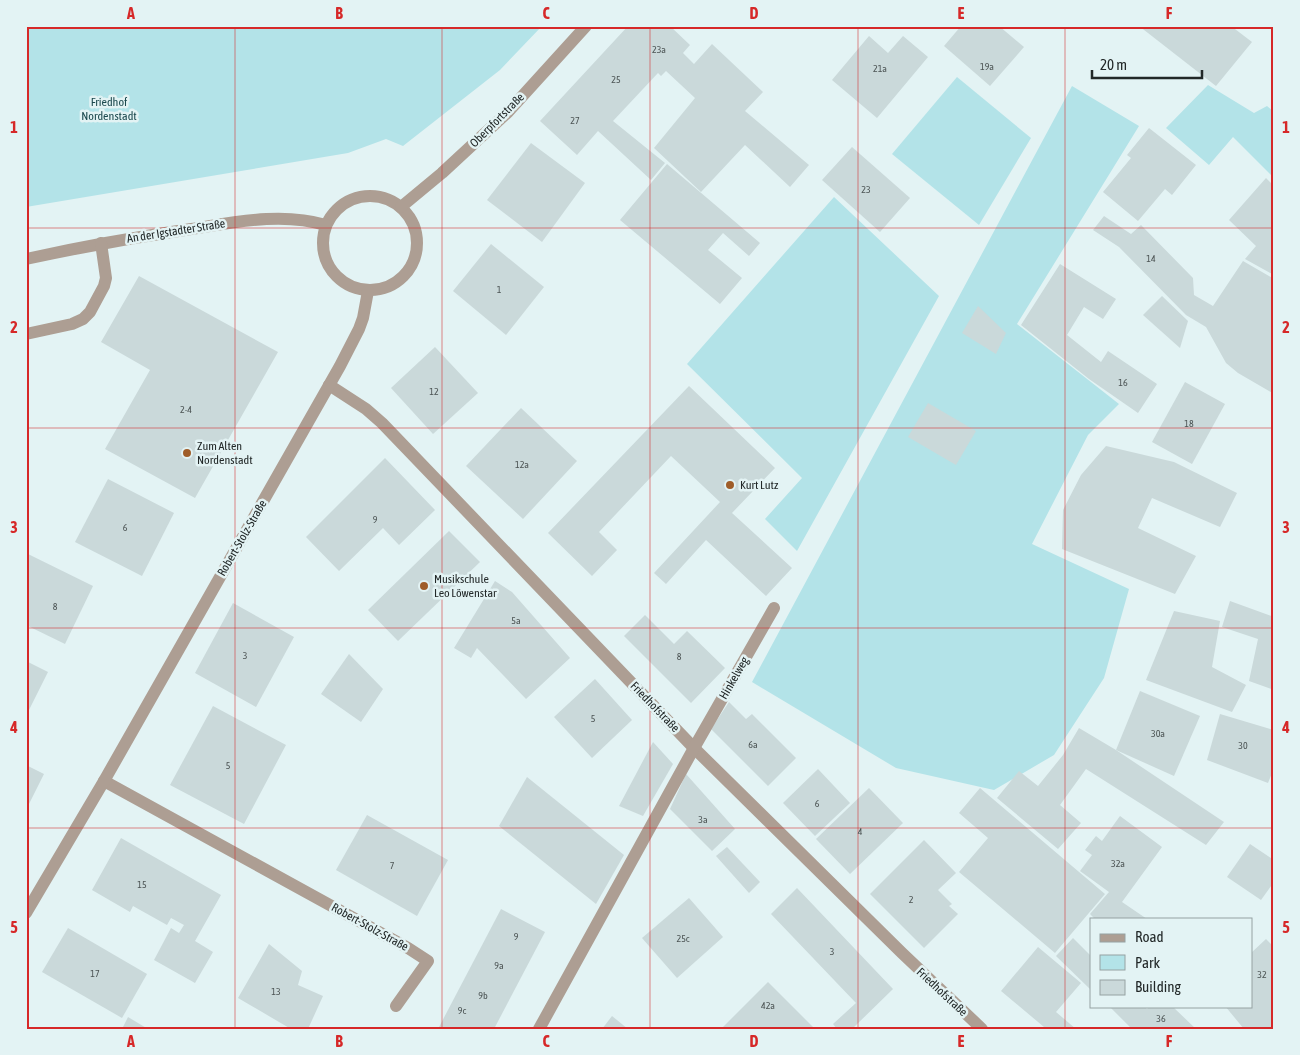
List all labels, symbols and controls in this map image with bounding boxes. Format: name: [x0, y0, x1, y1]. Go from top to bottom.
text: A: [126, 4, 135, 22]
text: B: [335, 4, 343, 22]
text: C: [542, 4, 550, 22]
text: D: [750, 4, 759, 22]
text: E: [958, 4, 965, 22]
text: F: [1166, 4, 1173, 22]
house number: 23a: [652, 44, 666, 55]
scale bar: [1092, 48, 1202, 80]
text: 20 m: [1100, 56, 1127, 73]
house number: 19a: [980, 61, 994, 72]
house number: 21a: [873, 63, 887, 74]
house number: 25: [611, 74, 621, 85]
street label: Oberpfortstraße: [467, 90, 527, 150]
park label: Friedhof Nordenstadt: [81, 95, 137, 123]
house number: 27: [570, 115, 580, 126]
text: 1: [10, 118, 18, 136]
text: 1: [1282, 118, 1290, 136]
house number: 23: [861, 184, 871, 195]
street label: An der Igstadter Straße: [126, 216, 226, 246]
house number: 14: [1146, 253, 1156, 264]
house number: 1: [497, 284, 502, 295]
text: 2: [10, 318, 18, 336]
text: 2: [1282, 318, 1290, 336]
house number: 16: [1118, 377, 1128, 388]
house number: 12: [429, 386, 439, 397]
house number: 2-4: [180, 404, 192, 415]
house number: 18: [1184, 418, 1194, 429]
place label: Zum Alten Nordenstadt: [197, 439, 253, 467]
marker: Zum Alten Nordenstadt: [181, 447, 193, 459]
house number: 12a: [515, 459, 529, 470]
place label: Kurt Lutz: [740, 478, 779, 492]
marker: Kurt Lutz: [724, 479, 736, 491]
street label: Robert-Stolz-Straße: [215, 497, 269, 579]
house number: 9: [373, 514, 378, 525]
text: 3: [10, 518, 18, 536]
text: 3: [1282, 518, 1290, 536]
house number: 6: [123, 522, 128, 533]
place label: Musikschule Leo Löwenstar: [434, 572, 497, 600]
marker: Musikschule Leo Löwenstar: [418, 580, 430, 592]
house number: 8: [53, 601, 58, 612]
house number: 5a: [511, 615, 521, 626]
house number: 3: [243, 650, 248, 661]
house number: 8: [677, 651, 682, 662]
street label: Hinkelweg: [716, 654, 752, 702]
street label: Friedhofstraße: [628, 679, 682, 735]
house number: 5: [591, 713, 596, 724]
text: 4: [9, 718, 18, 736]
text: 4: [1281, 718, 1290, 736]
house number: 30a: [1151, 728, 1165, 739]
house number: 6a: [748, 739, 758, 750]
house number: 30: [1238, 740, 1248, 751]
house number: 5: [226, 760, 231, 771]
house number: 6: [815, 798, 820, 809]
house number: 3a: [698, 814, 708, 825]
house number: 4: [858, 826, 863, 837]
house number: 32a: [1111, 858, 1125, 869]
house number: 7: [390, 860, 395, 871]
house number: 15: [137, 879, 147, 890]
house number: 2: [909, 894, 914, 905]
street label: Robert-Stolz-Straße: [329, 900, 411, 954]
text: 5: [10, 918, 18, 936]
legend: [1090, 918, 1252, 1008]
text: 5: [1282, 918, 1290, 936]
text: Road: [1135, 928, 1164, 945]
house number: 9: [514, 931, 519, 942]
house number: 25c: [676, 933, 690, 944]
house number: 3: [830, 946, 835, 957]
text: Park: [1135, 954, 1160, 971]
house number: 9a: [494, 960, 504, 971]
street label: Friedhofstraße: [914, 965, 970, 1019]
house number: 17: [90, 968, 100, 979]
house number: 32: [1257, 969, 1267, 980]
text: Building: [1135, 978, 1181, 995]
house number: 13: [271, 986, 281, 997]
house number: 9b: [478, 990, 488, 1001]
house number: 42a: [761, 1000, 775, 1011]
house number: 9c: [458, 1005, 466, 1016]
house number: 36: [1156, 1013, 1166, 1024]
text: A: [126, 1032, 135, 1050]
text: B: [335, 1032, 343, 1050]
text: C: [542, 1032, 550, 1050]
text: D: [750, 1032, 759, 1050]
text: E: [958, 1032, 965, 1050]
text: F: [1166, 1032, 1173, 1050]

